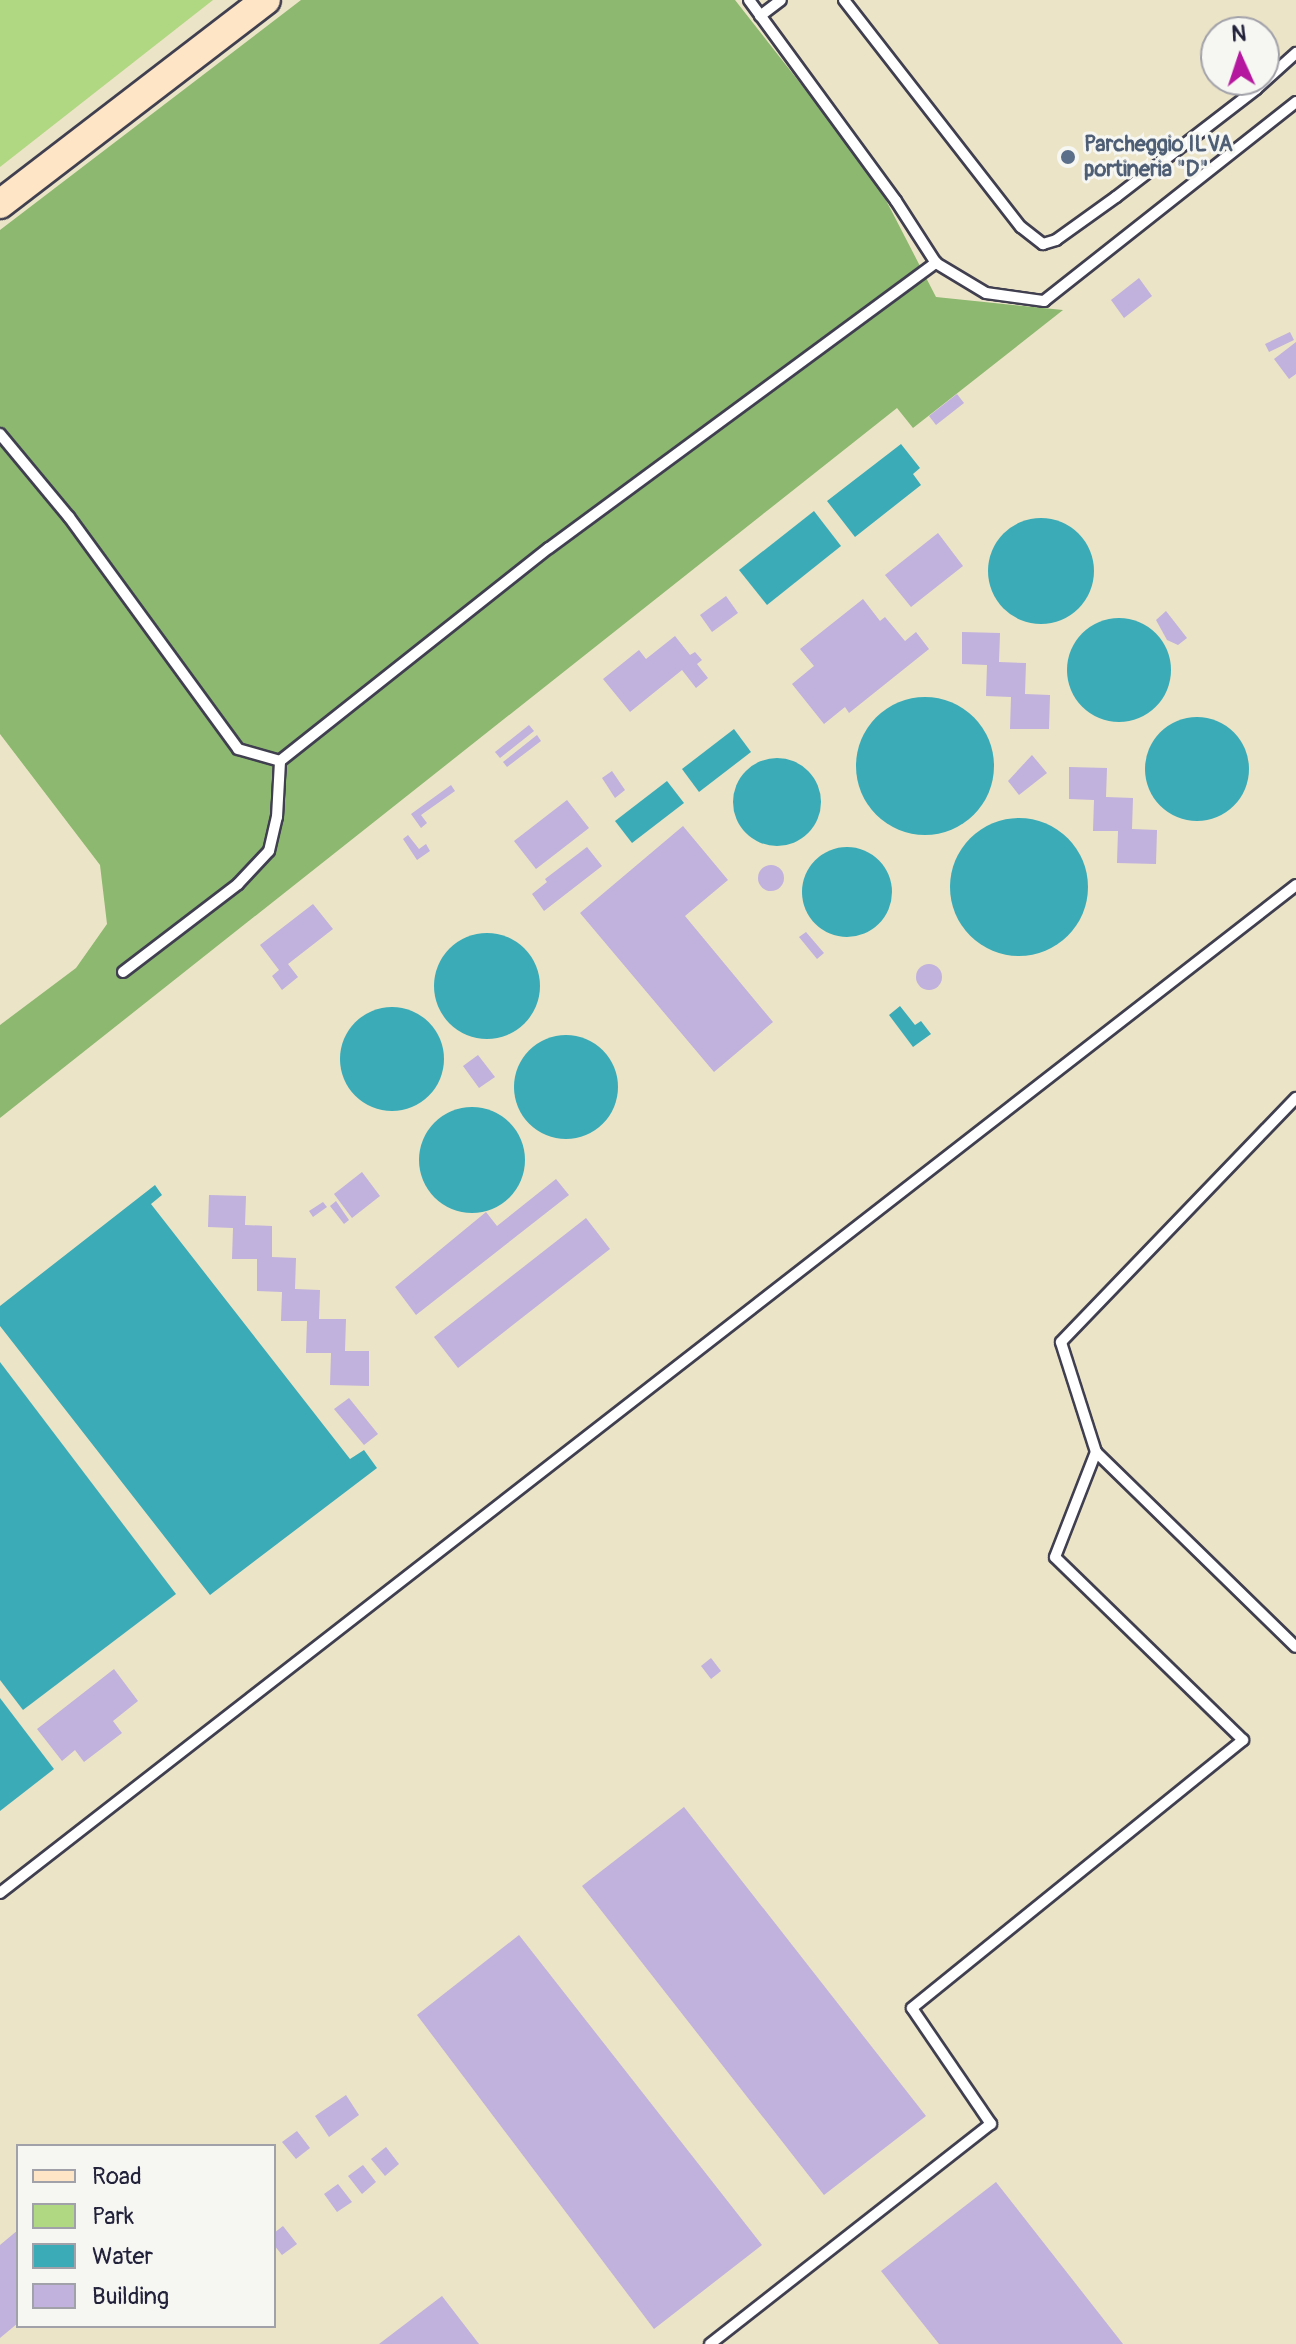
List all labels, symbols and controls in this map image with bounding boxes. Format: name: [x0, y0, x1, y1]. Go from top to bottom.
north arrow: [1200, 16, 1280, 96]
text: N: [1231, 20, 1247, 48]
place label: Parcheggio ILVA portineria "D": [1084, 131, 1233, 182]
marker: Parcheggio ILVA portineria "D": [1059, 148, 1077, 166]
legend: [16, 2144, 276, 2328]
text: Road: [92, 2162, 142, 2191]
text: Park: [92, 2202, 134, 2231]
text: Water: [92, 2242, 153, 2271]
text: Building: [92, 2282, 169, 2311]

